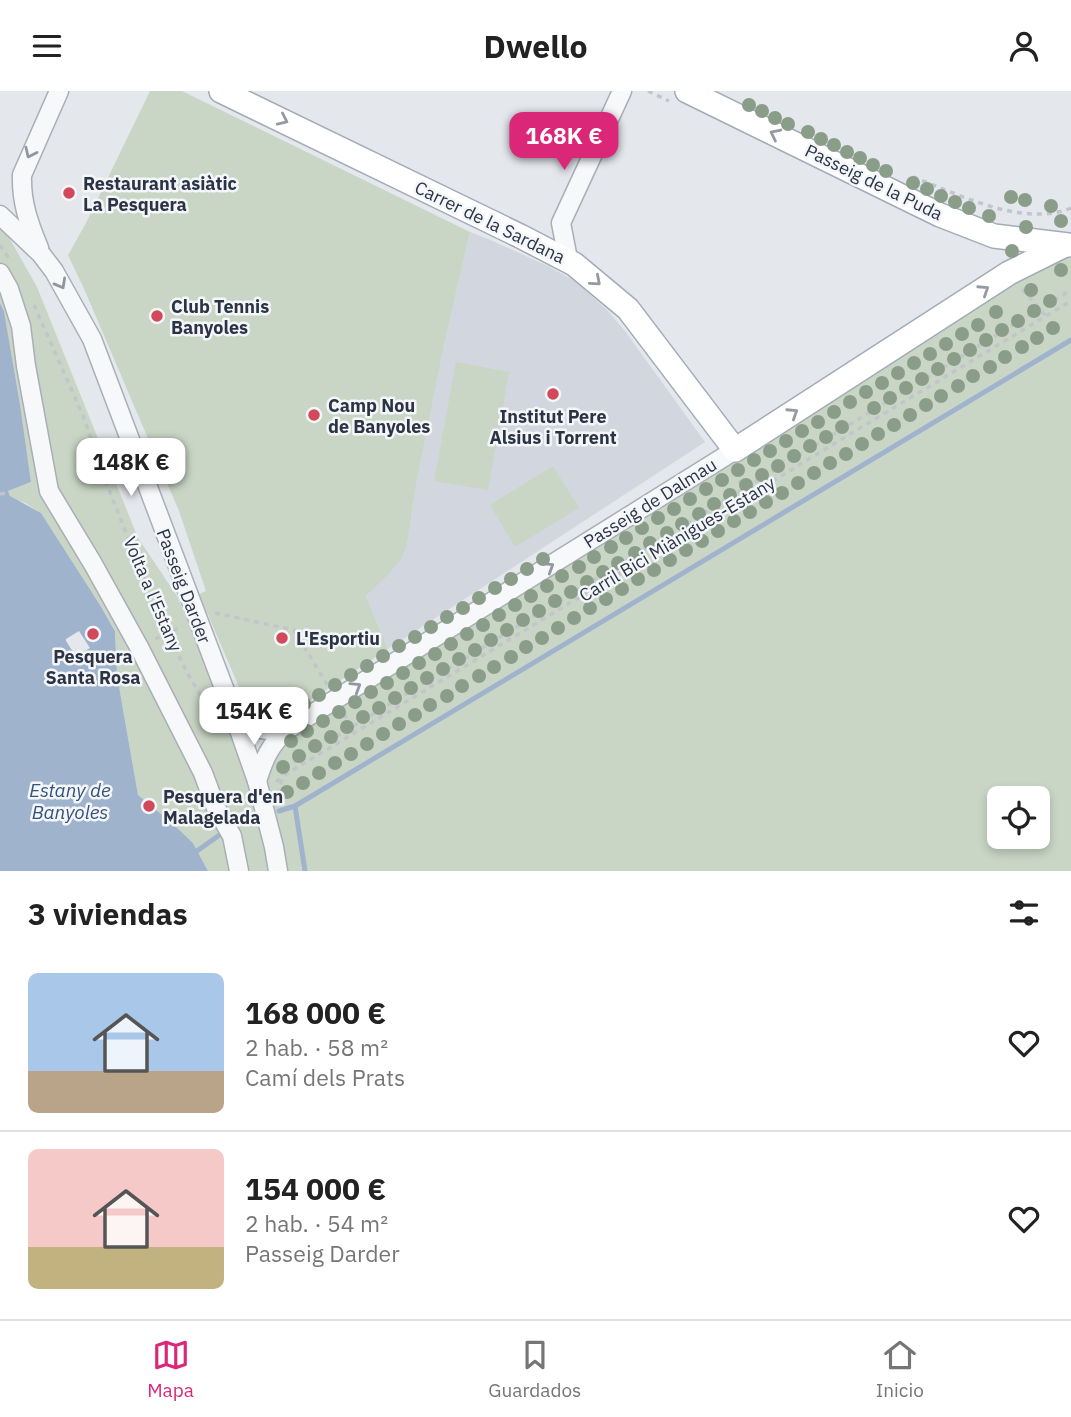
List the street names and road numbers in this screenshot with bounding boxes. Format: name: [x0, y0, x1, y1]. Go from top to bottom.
street label: Passeig de la Puda: [801, 139, 947, 225]
street label: Carrer de la Sardana: [411, 176, 569, 269]
street label: Passeig de Dalmau: [579, 453, 721, 553]
street label: Carril Bici Miànigues-Estany: [575, 471, 779, 607]
street label: Passeig Darder: [152, 525, 217, 647]
street label: Volta a l'Estany: [118, 533, 188, 655]

